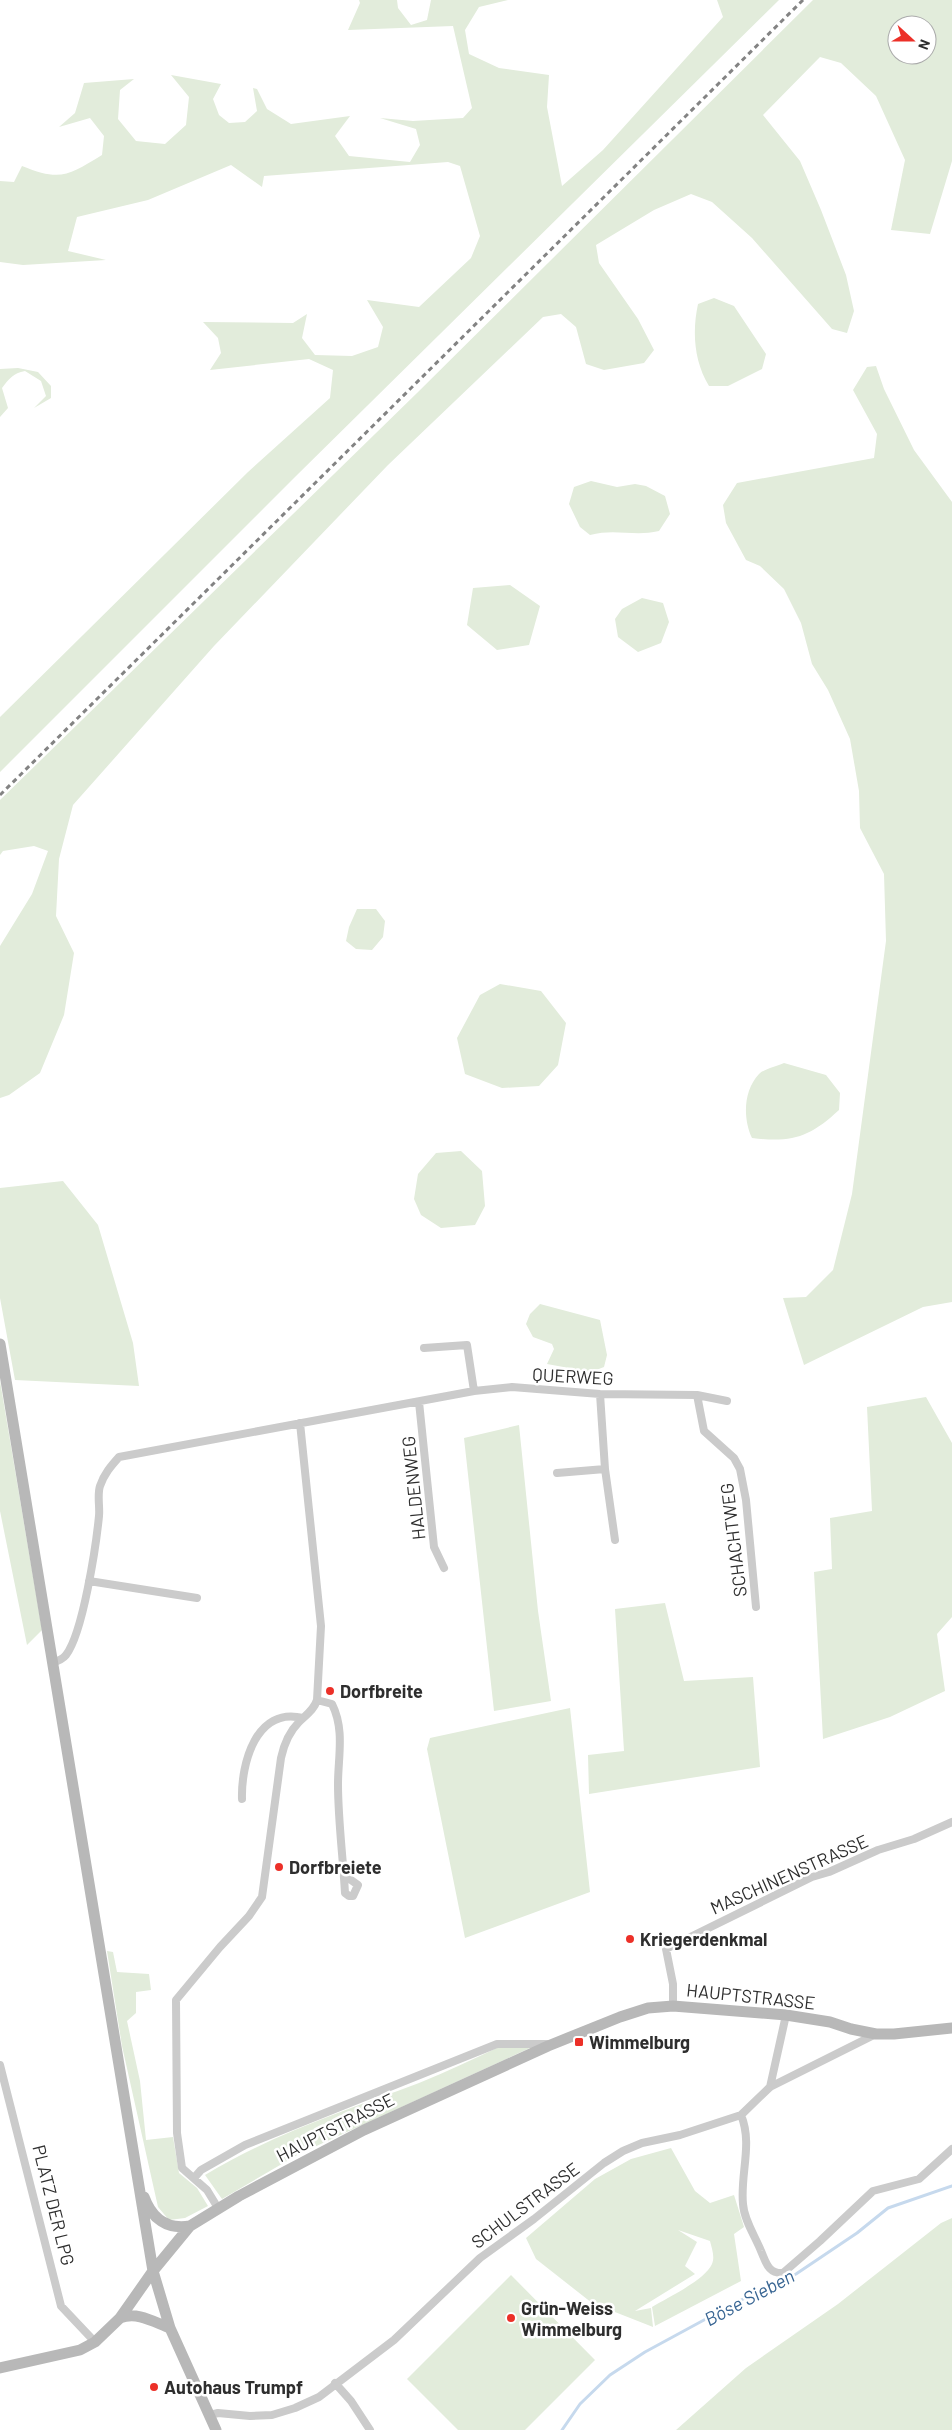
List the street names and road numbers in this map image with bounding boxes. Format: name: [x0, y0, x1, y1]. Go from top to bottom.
street label: QUERWEG: [532, 1363, 614, 1389]
street label: HALDENWEG: [397, 1435, 429, 1541]
street label: SCHACHTWEG: [715, 1482, 751, 1598]
street label: MASCHINENSTRASSE: [707, 1829, 871, 1919]
street label: HAUPTSTRASSE: [685, 1978, 817, 2014]
street label: HAUPTSTRASSE: [272, 2088, 398, 2166]
street label: PLATZ DER LPG: [28, 2142, 80, 2268]
street label: SCHULSTRASSE: [467, 2157, 583, 2253]

